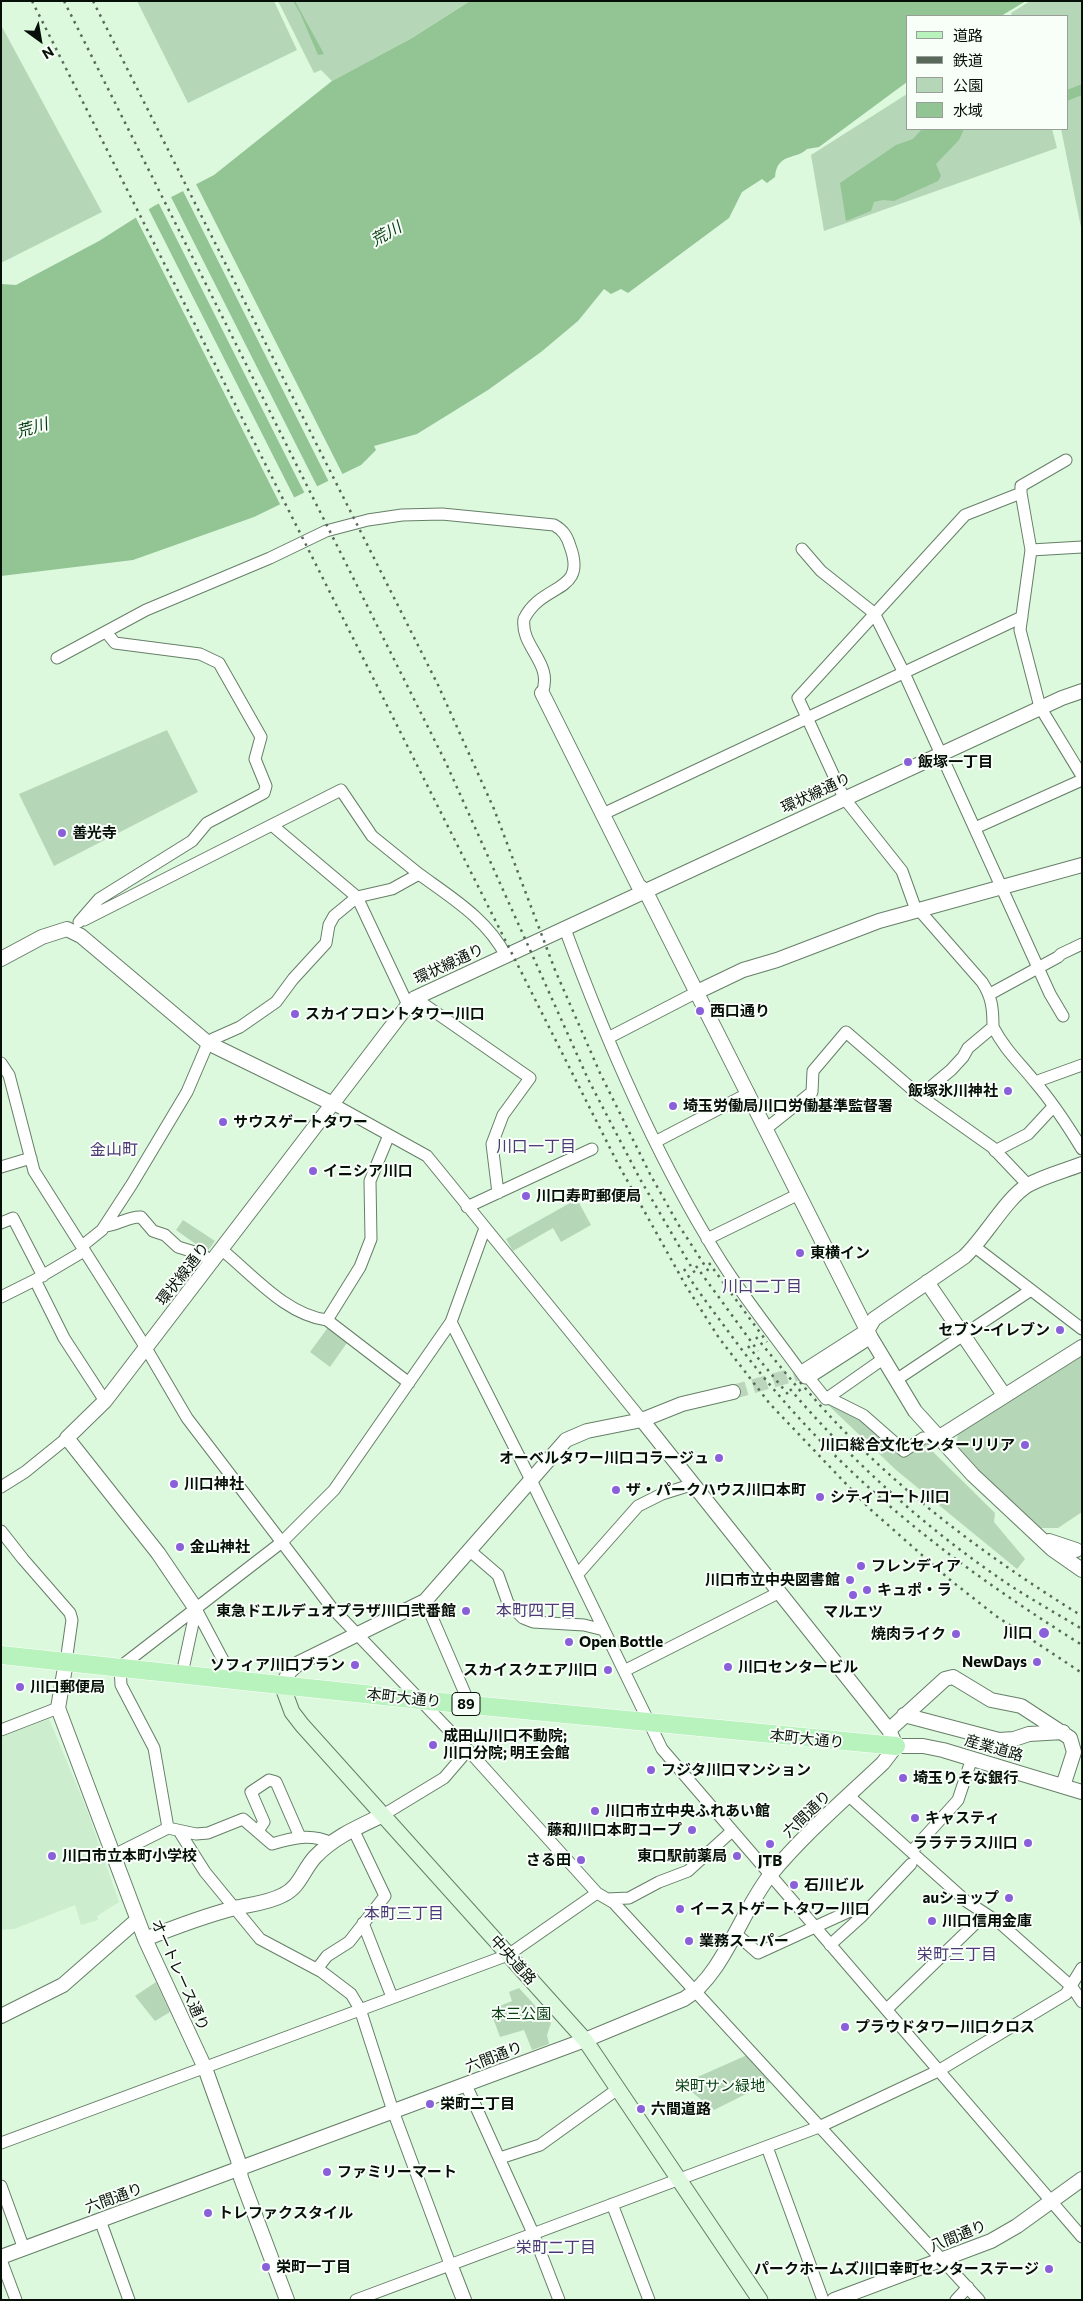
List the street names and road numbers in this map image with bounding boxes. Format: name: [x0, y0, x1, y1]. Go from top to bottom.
street label: 環状線通り: [778, 769, 854, 817]
street label: 環状線通り: [411, 940, 487, 988]
street label: 環状線通り: [153, 1239, 213, 1309]
street label: 本町大通り: [366, 1685, 442, 1711]
road number: 89: [452, 1692, 480, 1716]
street label: 本町大通り: [769, 1726, 845, 1752]
street label: 産業道路: [963, 1731, 1025, 1765]
street label: 六間通り: [779, 1787, 835, 1841]
street label: オートレース通り: [147, 1917, 213, 2033]
street label: 中央道路: [486, 1932, 540, 1988]
street label: 六間通り: [463, 2038, 525, 2076]
street label: 六間通り: [83, 2179, 145, 2217]
street label: 八間通り: [927, 2216, 989, 2256]

